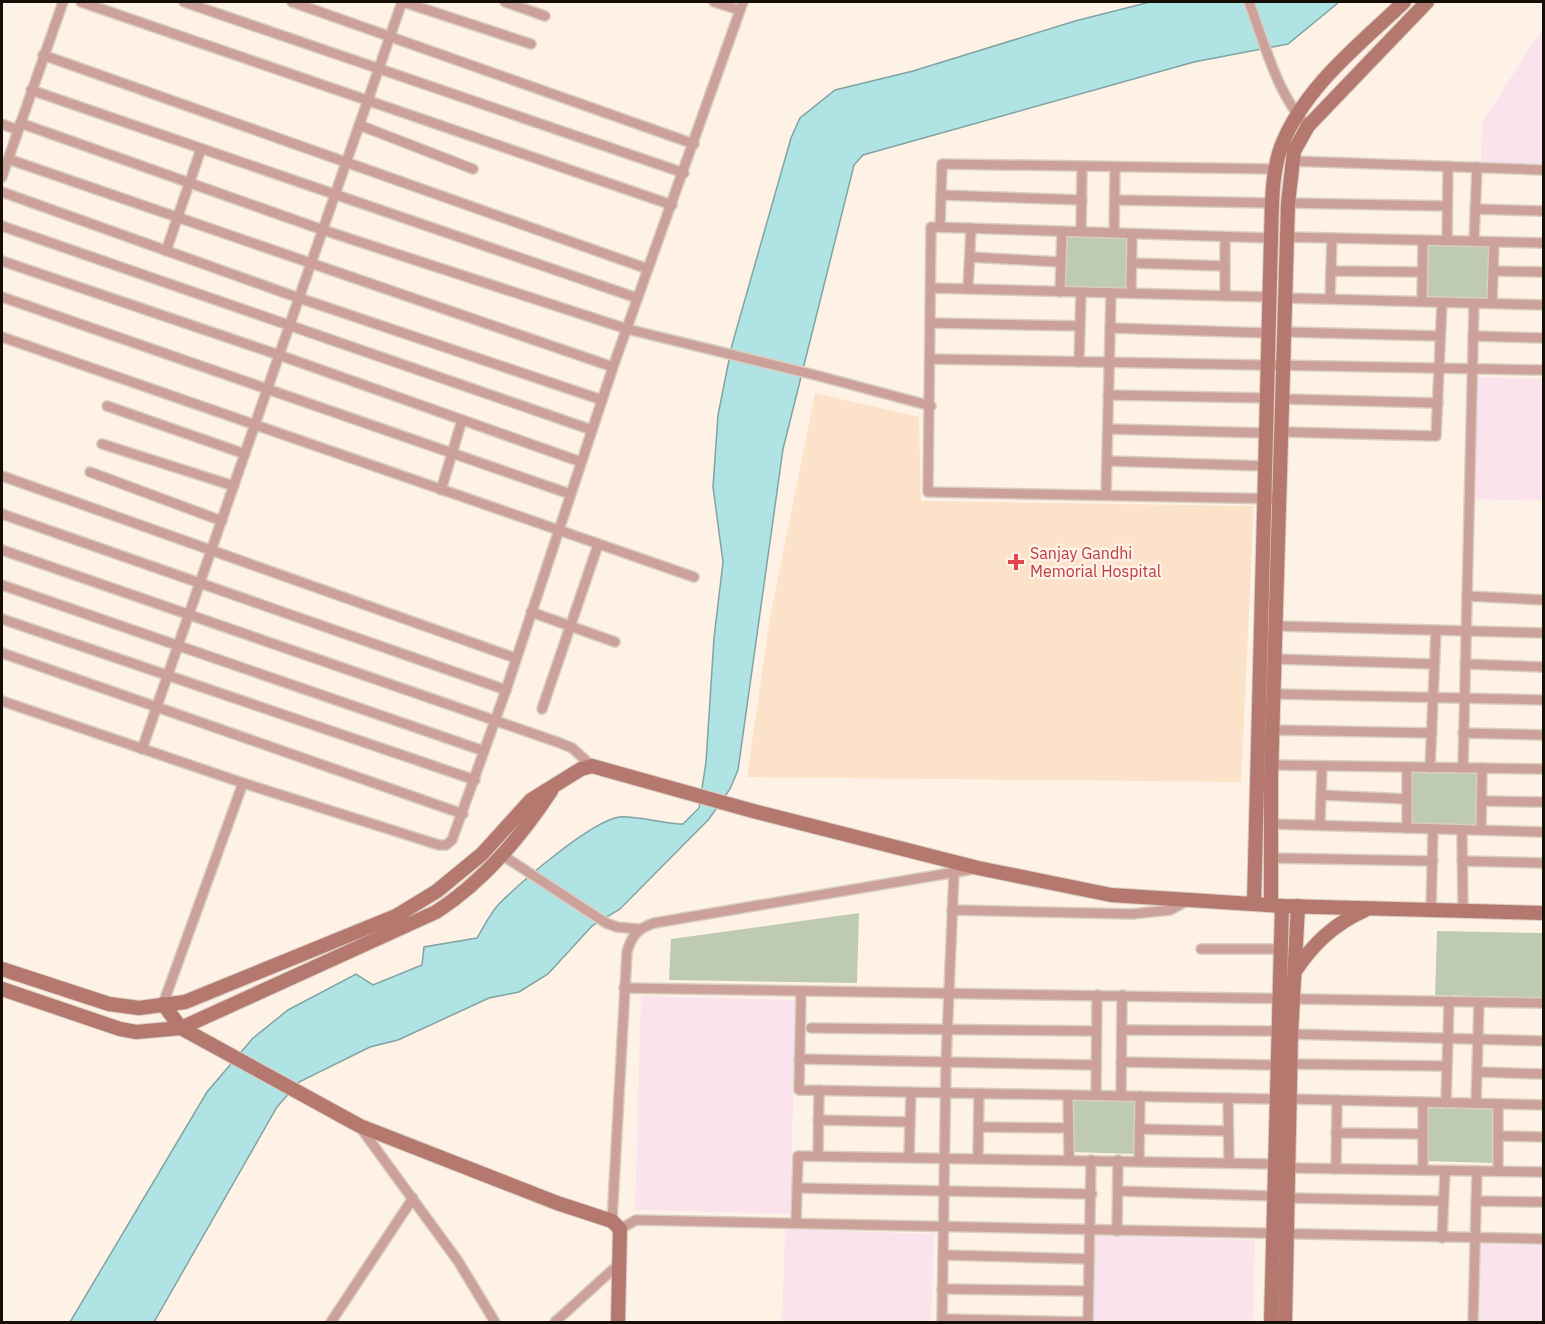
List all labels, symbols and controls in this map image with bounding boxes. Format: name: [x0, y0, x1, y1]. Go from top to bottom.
place label: Sanjay Gandhi Memorial Hospital: [1030, 543, 1161, 581]
marker: Sanjay Gandhi Memorial Hospital: [1007, 553, 1025, 571]

